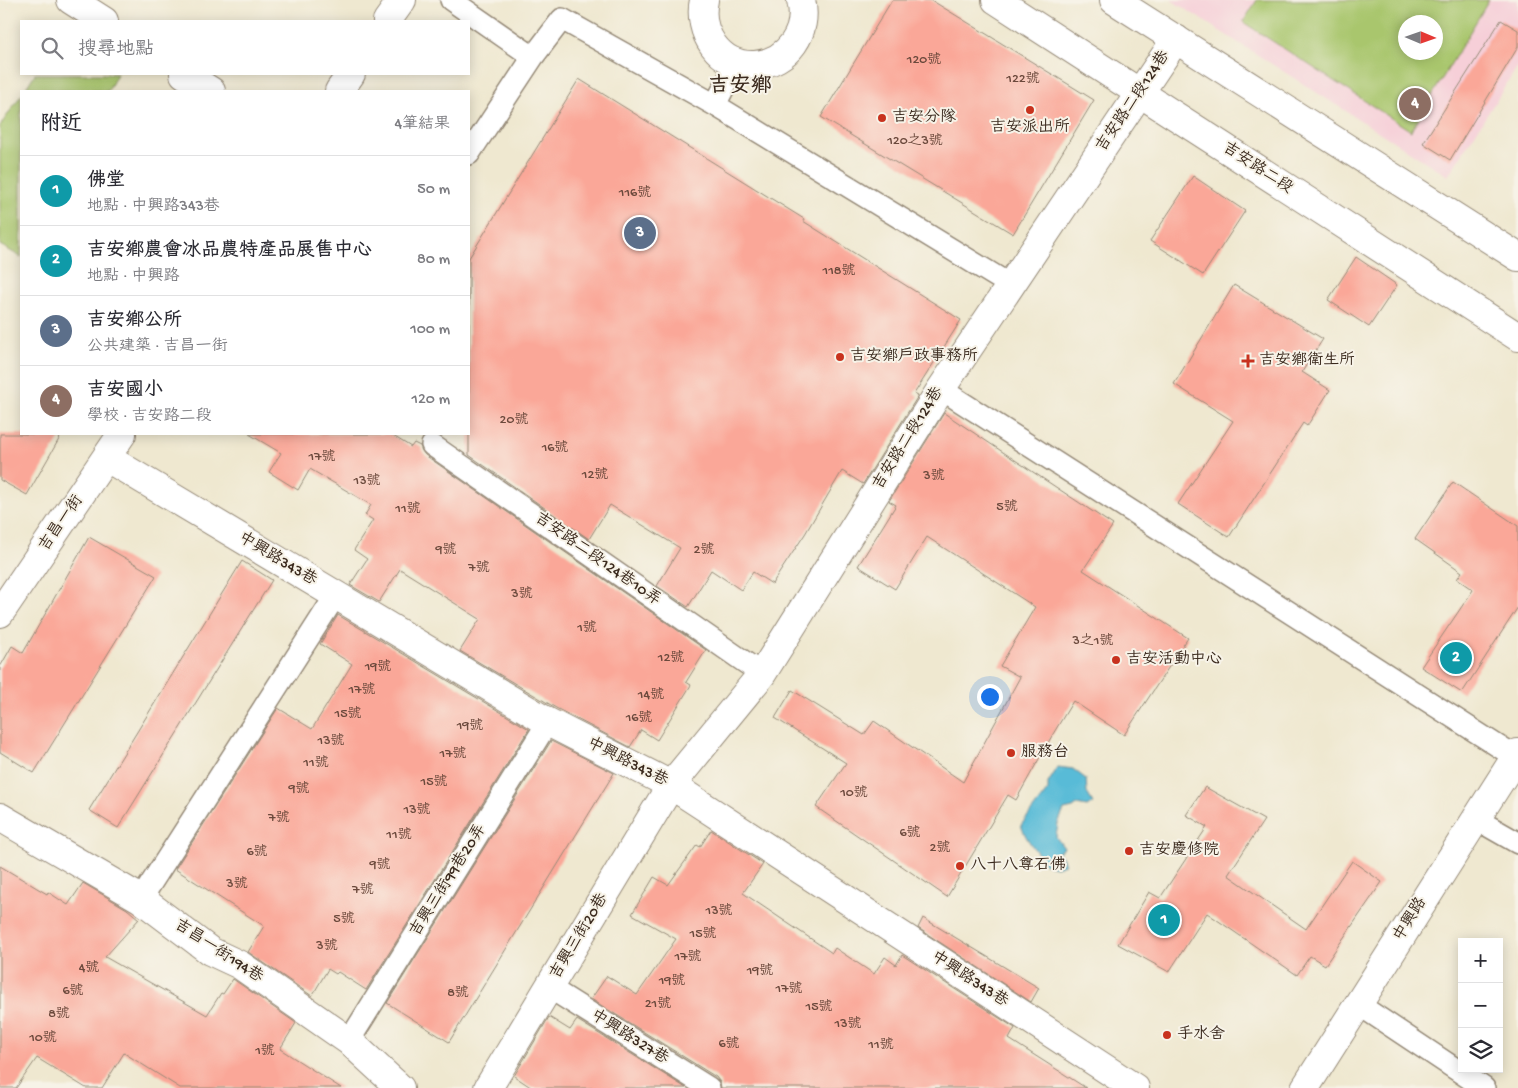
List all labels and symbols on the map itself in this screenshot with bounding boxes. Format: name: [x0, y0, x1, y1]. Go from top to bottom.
north arrow: [1398, 15, 1443, 60]
street label: 吉安路二段124巷: [1092, 47, 1175, 156]
house number: 120號: [906, 52, 941, 69]
house number: 122號: [1005, 71, 1040, 88]
district label: 吉安鄉: [709, 73, 772, 100]
pin: 4: [1399, 85, 1431, 123]
marker: 吉安派出所: [1024, 104, 1036, 116]
place label: 吉安分隊: [892, 107, 956, 128]
marker: 吉安分隊: [876, 112, 888, 124]
place label: 吉安派出所: [990, 117, 1070, 138]
house number: 120之3號: [886, 133, 943, 150]
street label: 吉安路二段: [1218, 138, 1297, 199]
house number: 116號: [618, 185, 651, 202]
pin: 3: [624, 214, 656, 252]
house number: 118號: [822, 263, 855, 280]
place label: 吉安鄉戶政事務所: [850, 346, 978, 367]
place label: 吉安鄉衛生所: [1259, 350, 1355, 371]
marker: 吉安鄉戶政事務所: [834, 351, 846, 363]
marker: 吉安鄉衛生所: [1241, 354, 1255, 368]
street label: 吉安路二段124巷: [868, 383, 948, 494]
house number: 20號: [500, 412, 528, 429]
house number: 16號: [541, 440, 568, 457]
house number: 17號: [308, 449, 335, 466]
house number: 12號: [581, 467, 608, 484]
house number: 3號: [922, 468, 945, 485]
house number: 13號: [353, 473, 380, 490]
street label: 吉昌一街: [34, 491, 88, 556]
house number: 5號: [996, 499, 1018, 516]
house number: 11號: [394, 501, 421, 518]
street label: 吉安路二段124巷10弄: [530, 508, 665, 611]
street label: 中興路343巷: [234, 527, 321, 591]
house number: 9號: [434, 542, 457, 559]
house number: 2號: [694, 542, 714, 559]
house number: 7號: [467, 560, 490, 577]
house number: 3號: [510, 586, 533, 603]
house number: 1號: [576, 620, 597, 637]
house number: 3之1號: [1072, 633, 1113, 650]
pin: 2: [1440, 639, 1472, 677]
place label: 吉安活動中心: [1126, 649, 1222, 670]
house number: 12號: [657, 650, 684, 667]
marker: 吉安活動中心: [1110, 654, 1122, 666]
house number: 19號: [364, 659, 391, 676]
house number: 17號: [348, 682, 375, 699]
your location: [977, 684, 1003, 710]
house number: 14號: [637, 687, 664, 704]
house number: 15號: [333, 706, 362, 723]
house number: 16號: [625, 710, 652, 727]
house number: 19號: [456, 718, 483, 735]
house number: 13號: [317, 733, 344, 750]
street label: 中興路343巷: [583, 733, 672, 791]
place label: 服務台: [1021, 742, 1069, 763]
house number: 17號: [439, 746, 466, 763]
marker: 服務台: [1005, 747, 1017, 759]
house number: 11號: [302, 755, 329, 772]
house number: 15號: [419, 774, 448, 791]
house number: 9號: [287, 781, 310, 798]
house number: 10號: [839, 785, 868, 802]
house number: 13號: [403, 802, 430, 819]
house number: 7號: [267, 810, 290, 827]
street label: 吉興三街99巷20弄: [405, 820, 491, 941]
house number: 6號: [899, 825, 921, 842]
house number: 11號: [385, 827, 412, 844]
house number: 2號: [930, 840, 950, 857]
place label: 吉安慶修院: [1139, 840, 1219, 861]
house number: 6號: [246, 844, 268, 861]
marker: 吉安慶修院: [1123, 845, 1135, 857]
place label: 八十八尊石佛: [970, 855, 1066, 876]
house number: 9號: [368, 857, 391, 874]
marker: 八十八尊石佛: [954, 860, 966, 872]
house number: 3號: [225, 876, 248, 893]
house number: 7號: [351, 882, 374, 899]
street label: 吉興三街20巷: [545, 890, 613, 983]
street label: 中興路: [1389, 894, 1432, 945]
pin: 1: [1148, 901, 1180, 939]
house number: 13號: [705, 903, 732, 920]
house number: 5號: [333, 911, 355, 928]
street label: 吉昌一街194巷: [170, 915, 267, 988]
house number: 15號: [688, 926, 717, 943]
house number: 3號: [315, 938, 338, 955]
street label: 中興路343巷: [927, 946, 1012, 1012]
house number: 17號: [674, 949, 701, 966]
house number: 4號: [79, 960, 99, 977]
house number: 19號: [746, 963, 773, 980]
house number: 19號: [658, 973, 685, 990]
house number: 17號: [775, 981, 802, 998]
house number: 6號: [62, 983, 84, 1000]
house number: 8號: [447, 985, 469, 1002]
house number: 21號: [645, 996, 671, 1013]
house number: 15號: [804, 999, 833, 1016]
street label: 中興路327巷: [586, 1005, 673, 1070]
house number: 8號: [48, 1006, 70, 1023]
house number: 13號: [834, 1016, 861, 1033]
place label: 手水舍: [1177, 1024, 1225, 1045]
marker: 手水舍: [1161, 1029, 1173, 1041]
house number: 10號: [28, 1030, 57, 1047]
house number: 6號: [718, 1036, 740, 1053]
house number: 11號: [867, 1037, 894, 1054]
house number: 1號: [254, 1043, 275, 1060]

